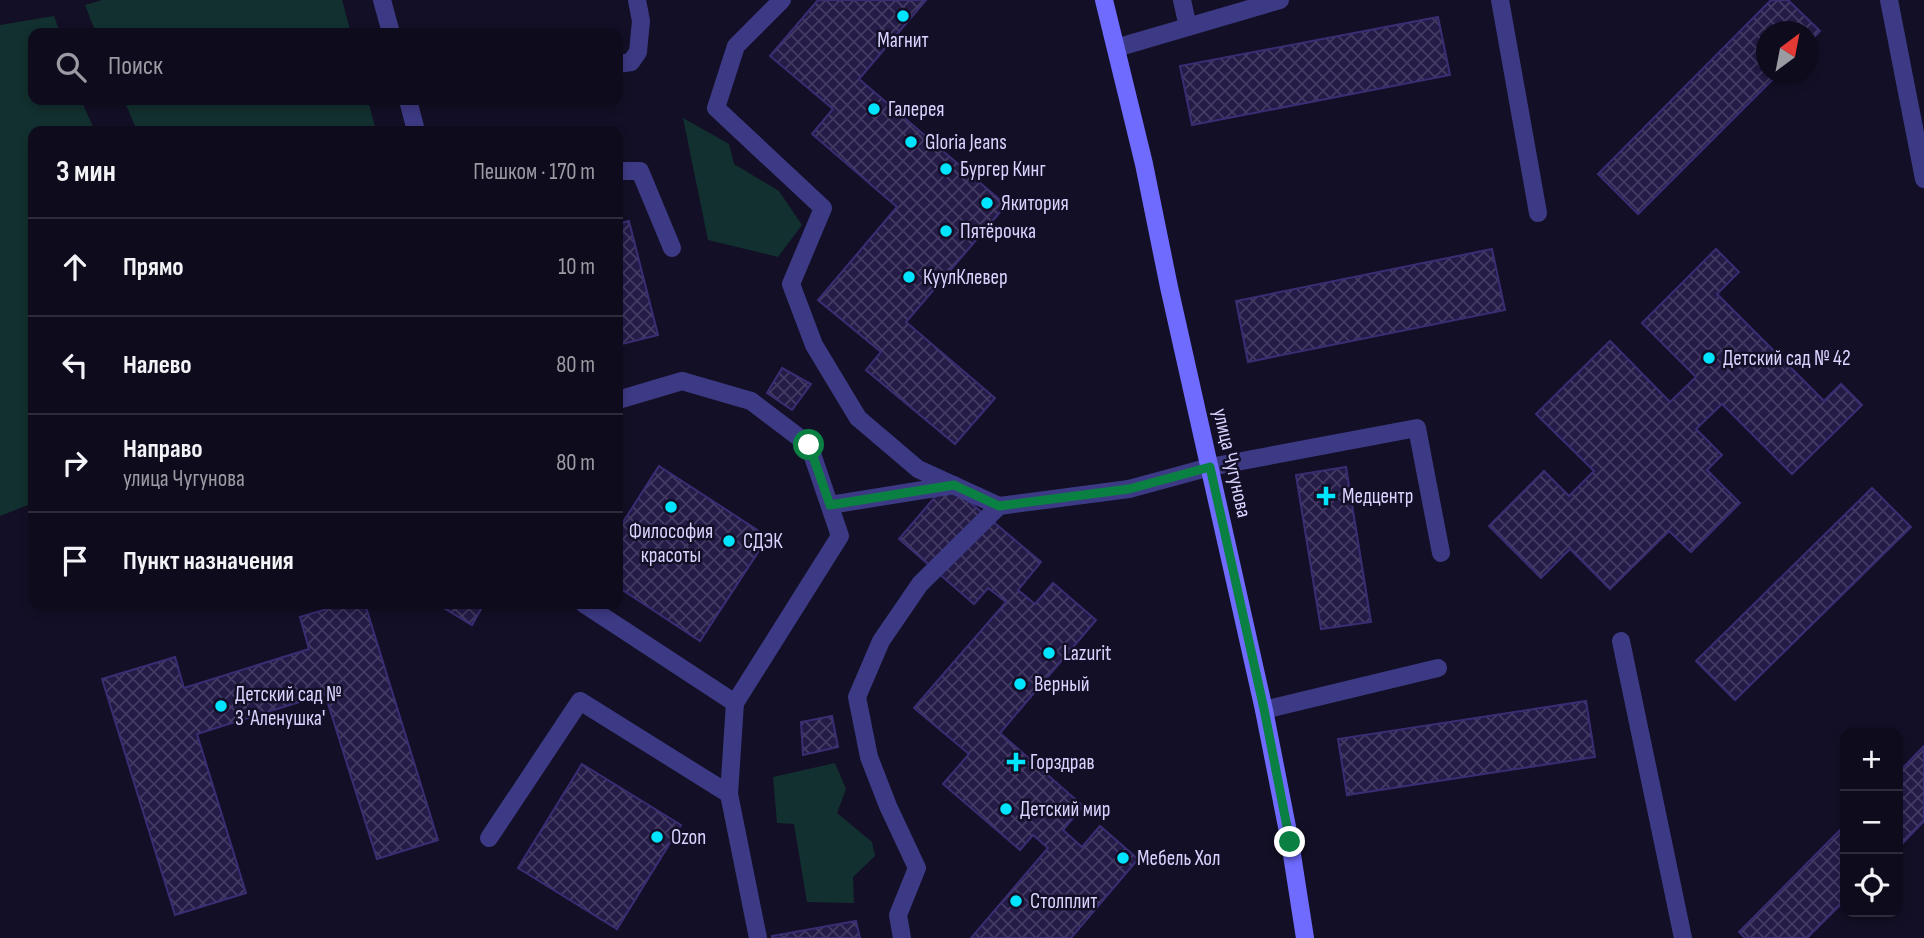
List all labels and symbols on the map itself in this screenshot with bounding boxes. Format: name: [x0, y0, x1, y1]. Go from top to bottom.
marker: Магнит: [895, 8, 911, 24]
north arrow: [1756, 21, 1819, 84]
place label: Магнит: [877, 28, 929, 53]
place label: Галерея: [888, 97, 945, 122]
marker: Галерея: [866, 101, 882, 117]
place label: Gloria Jeans: [925, 130, 1007, 155]
marker: Gloria Jeans: [903, 134, 919, 150]
place label: Бургер Кинг: [960, 157, 1046, 182]
marker: Бургер Кинг: [938, 161, 954, 177]
place label: Якитория: [1001, 191, 1069, 216]
marker: Якитория: [979, 195, 995, 211]
place label: Пятёрочка: [960, 219, 1036, 244]
marker: Пятёрочка: [938, 223, 954, 239]
place label: КуулКлевер: [923, 265, 1008, 290]
marker: КуулКлевер: [901, 269, 917, 285]
place label: Детский сад № 42: [1723, 346, 1851, 371]
marker: Детский сад № 42: [1701, 350, 1717, 366]
street label: улица Чугунова: [1207, 406, 1257, 520]
route start: [793, 429, 824, 460]
place label: Медцентр: [1342, 484, 1413, 509]
marker: Медцентр: [1316, 486, 1336, 506]
marker: Философия красоты: [663, 499, 679, 515]
place label: Философия красоты: [629, 519, 713, 568]
place label: СДЭК: [743, 529, 783, 554]
marker: СДЭК: [721, 533, 737, 549]
place label: Lazurit: [1063, 641, 1112, 666]
marker: Lazurit: [1041, 645, 1057, 661]
place label: Верный: [1034, 672, 1090, 697]
marker: Верный: [1012, 676, 1028, 692]
place label: Детский сад № 3 'Аленушка': [235, 682, 342, 731]
marker: Детский сад № 3 'Аленушка': [213, 698, 229, 714]
place label: Горздрав: [1030, 750, 1095, 775]
marker: Горздрав: [1008, 754, 1024, 770]
place label: Детский мир: [1020, 797, 1110, 822]
marker: Детский мир: [998, 801, 1014, 817]
place label: Ozon: [671, 825, 706, 850]
route end: [1274, 826, 1305, 857]
marker: Ozon: [649, 829, 665, 845]
place label: Мебель Хол: [1137, 846, 1220, 871]
marker: Мебель Хол: [1115, 850, 1131, 866]
place label: Столплит: [1030, 889, 1097, 914]
marker: Столплит: [1008, 893, 1024, 909]

